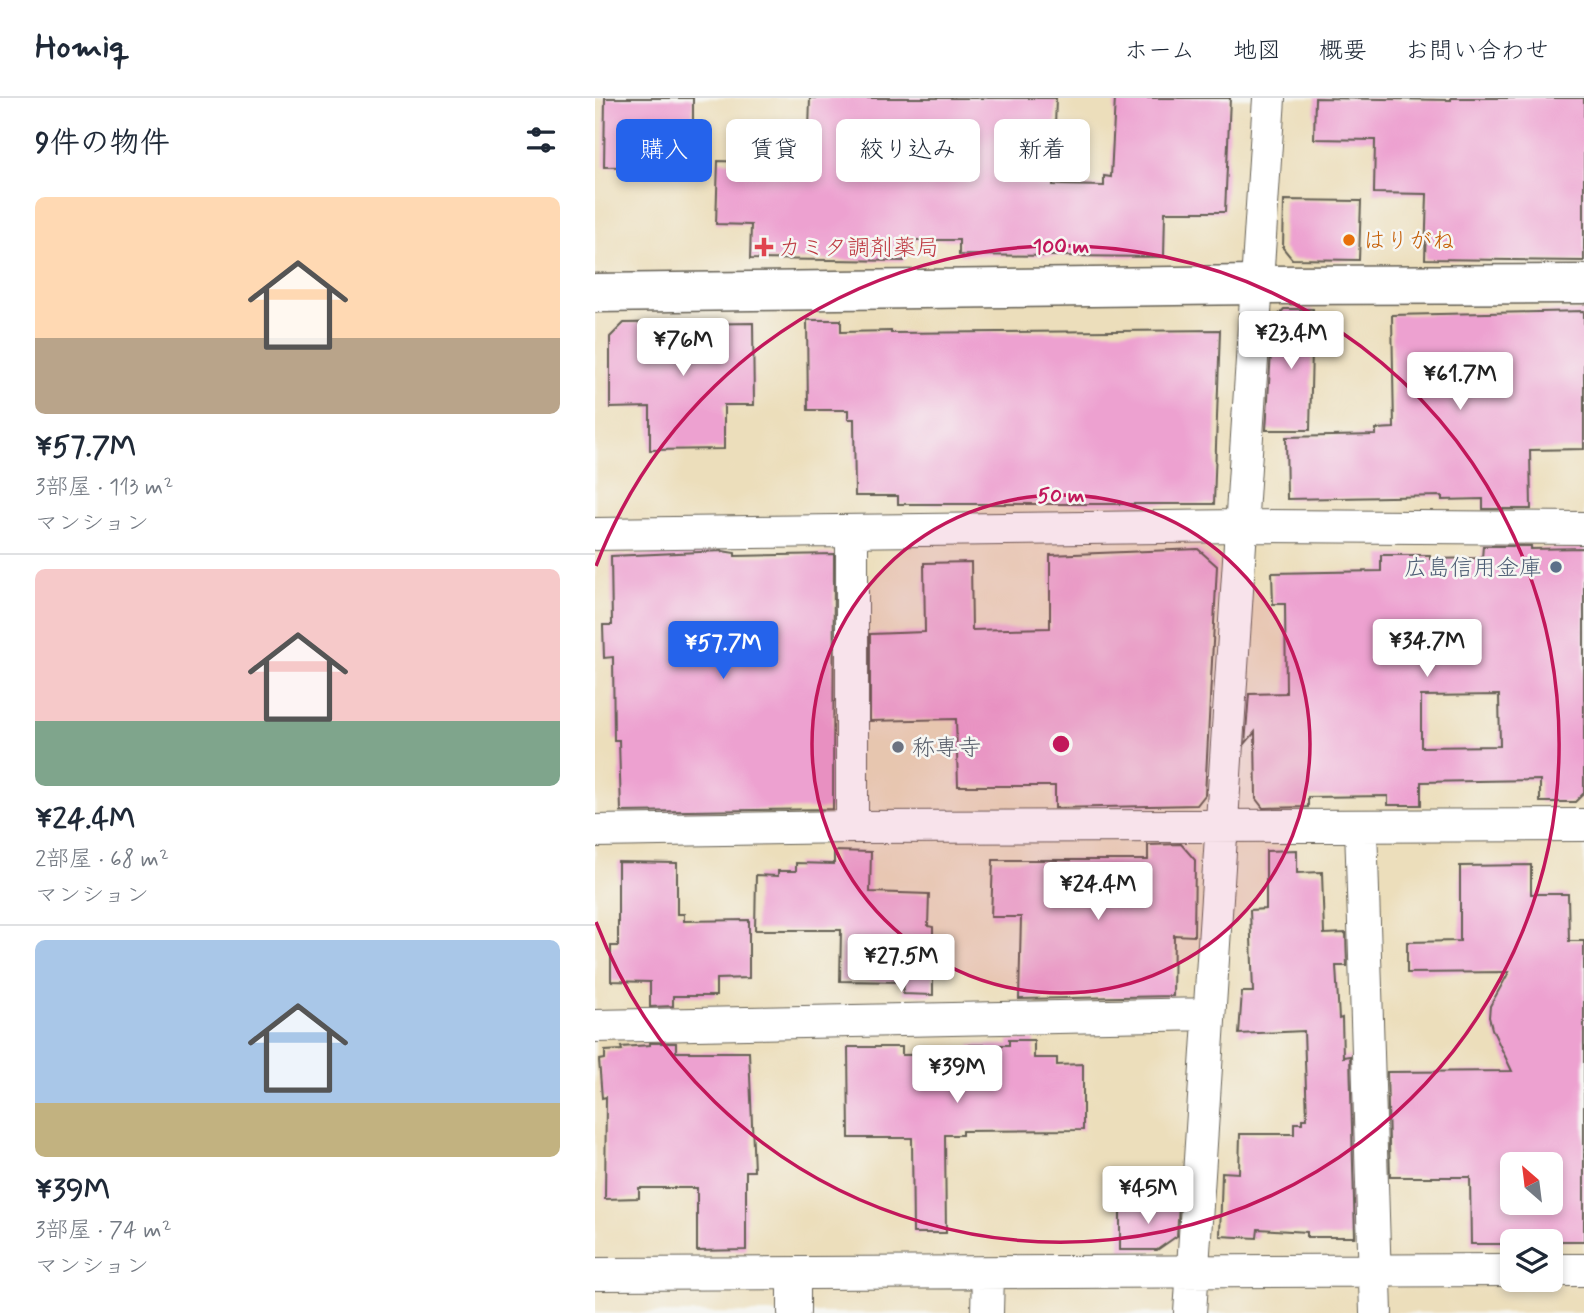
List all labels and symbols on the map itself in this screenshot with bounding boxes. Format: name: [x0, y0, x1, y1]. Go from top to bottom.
place label: はりがね: [1363, 227, 1455, 257]
marker: はりがね: [1341, 232, 1357, 248]
text: 100 m: [1033, 233, 1089, 261]
place label: カミタ調剤薬局: [778, 234, 939, 264]
marker: カミタ調剤薬局: [756, 239, 772, 255]
pin: ¥23.4M: [1234, 312, 1348, 371]
pin: ¥76M: [642, 318, 724, 378]
pin: ¥61.7M: [1403, 352, 1517, 412]
text: 50 m: [1038, 482, 1085, 510]
place label: 広島信用金庫: [1404, 554, 1542, 584]
marker: 広島信用金庫: [1548, 559, 1564, 575]
pin: ¥34.7M: [1370, 620, 1484, 679]
pin: ¥57.7M: [666, 622, 780, 681]
centre of rings: [1049, 732, 1073, 756]
place label: 称専寺: [912, 734, 981, 764]
marker: 称専寺: [890, 739, 906, 755]
pin: ¥24.4M: [1041, 862, 1155, 922]
pin: ¥27.5M: [844, 934, 958, 994]
pin: ¥39M: [916, 1046, 998, 1105]
north arrow: [1500, 1152, 1563, 1214]
pin: ¥45M: [1107, 1166, 1189, 1226]

